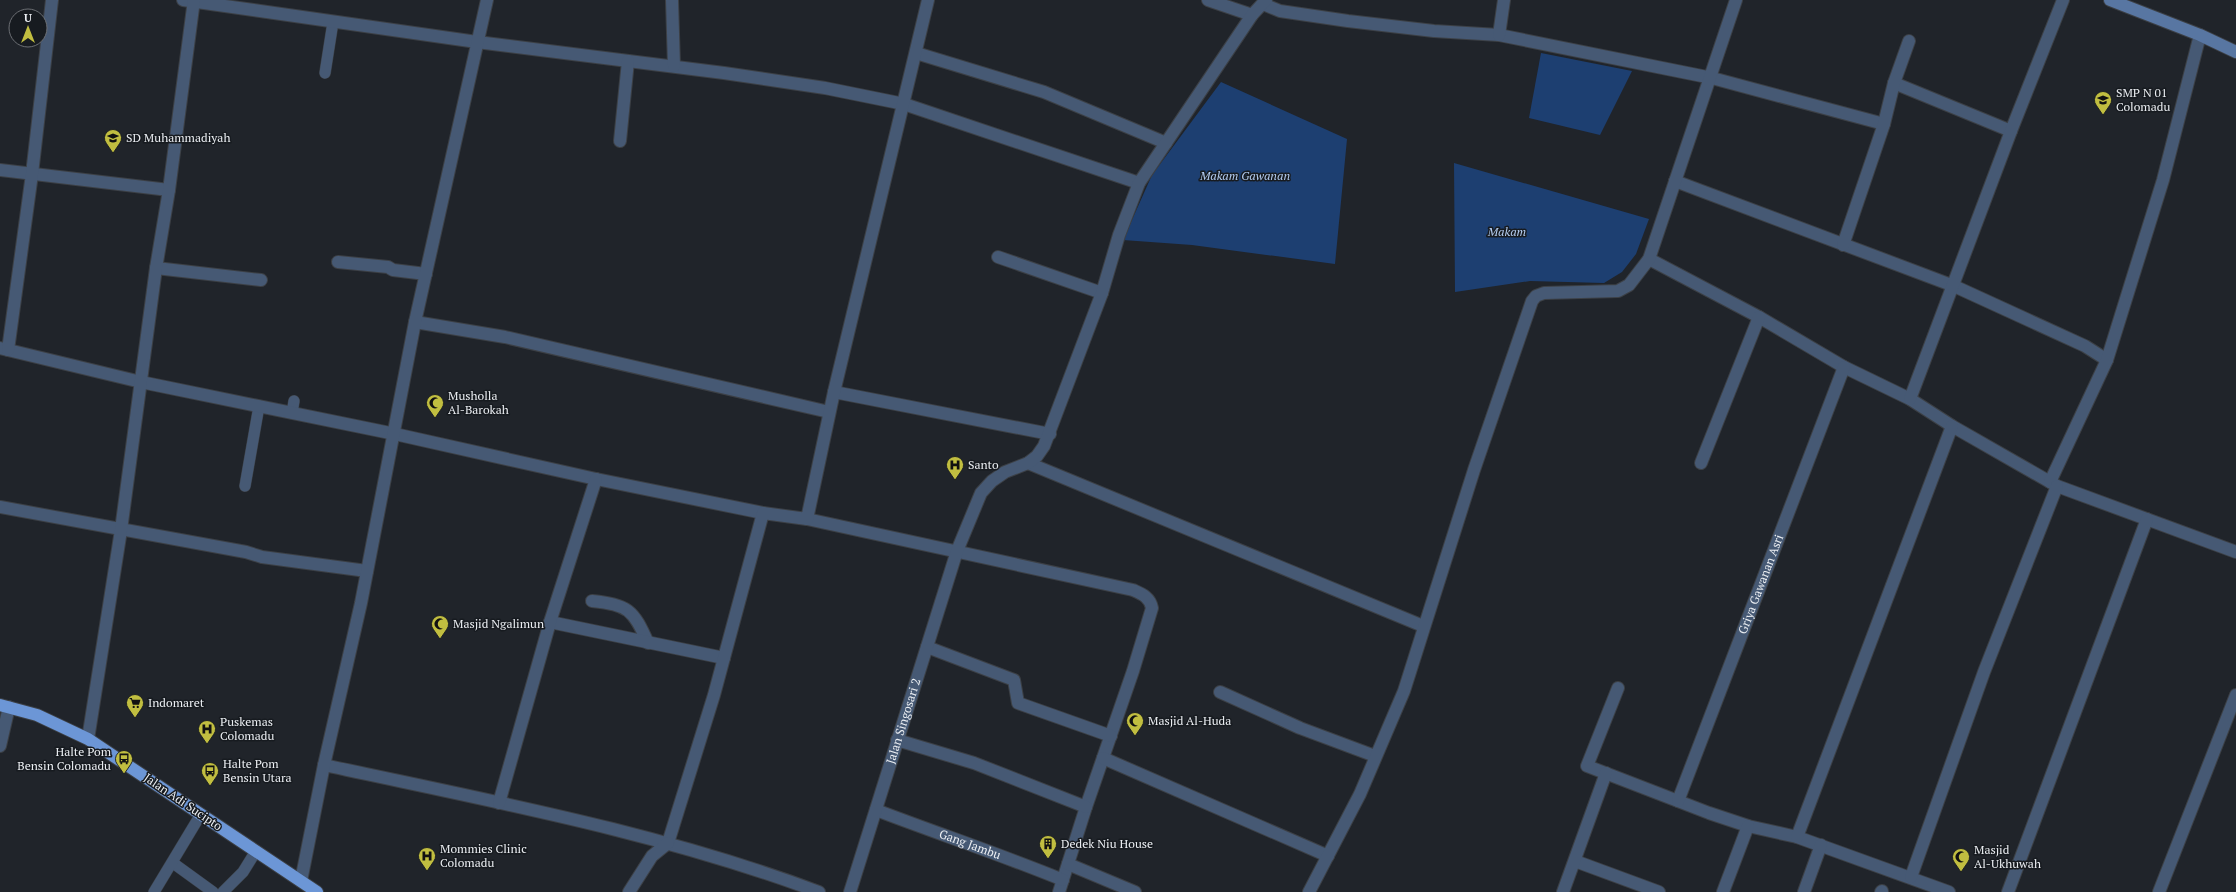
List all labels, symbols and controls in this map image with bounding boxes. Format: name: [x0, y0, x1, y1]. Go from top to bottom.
north arrow: [8, 8, 48, 48]
text: U: [24, 11, 32, 25]
place label: SMP N 01 Colomadu: [2116, 85, 2170, 114]
school or university icon: SMP N 01 Colomadu: [2093, 90, 2113, 115]
school or university icon: SD Muhammadiyah: [103, 128, 123, 153]
place label: SD Muhammadiyah: [126, 130, 230, 145]
park label: Makam Gawanan: [1199, 168, 1290, 183]
park label: Makam: [1487, 224, 1526, 239]
place label: Musholla Al-Barokah: [448, 388, 509, 417]
mosque icon: Musholla Al-Barokah: [425, 393, 445, 418]
hospital icon: Santo: [945, 455, 965, 480]
place label: Santo: [968, 457, 999, 472]
street label: Griya Gawanan Asri: [1735, 532, 1786, 636]
mosque icon: Masjid Ngalimun: [430, 614, 450, 639]
place label: Masjid Ngalimun: [453, 616, 544, 631]
street label: Jalan Singosari 2: [883, 676, 924, 766]
supermarket icon: Indomaret: [125, 693, 145, 718]
place label: Indomaret: [148, 695, 205, 710]
mosque icon: Masjid Al-Huda: [1125, 711, 1145, 736]
place label: Masjid Al-Huda: [1148, 713, 1231, 728]
place label: Puskemas Colomadu: [220, 714, 274, 743]
hospital icon: Puskemas Colomadu: [197, 719, 217, 744]
place label: Halte Pom Bensin Colomadu: [17, 744, 112, 773]
bus stop icon: Halte Pom Bensin Colomadu: [114, 749, 134, 774]
place label: Halte Pom Bensin Utara: [223, 756, 292, 785]
bus stop icon: Halte Pom Bensin Utara: [200, 761, 220, 786]
street label: Jalan Adi Sucipto: [141, 770, 226, 834]
street label: Gang Jambu: [937, 826, 1003, 862]
building icon: Dedek Niu House: [1038, 834, 1058, 859]
place label: Dedek Niu House: [1061, 836, 1153, 851]
place label: Mommies Clinic Colomadu: [440, 841, 527, 870]
place label: Masjid Al-Ukhuwah: [1974, 842, 2041, 871]
hospital icon: Mommies Clinic Colomadu: [417, 846, 437, 871]
mosque icon: Masjid Al-Ukhuwah: [1951, 847, 1971, 872]

